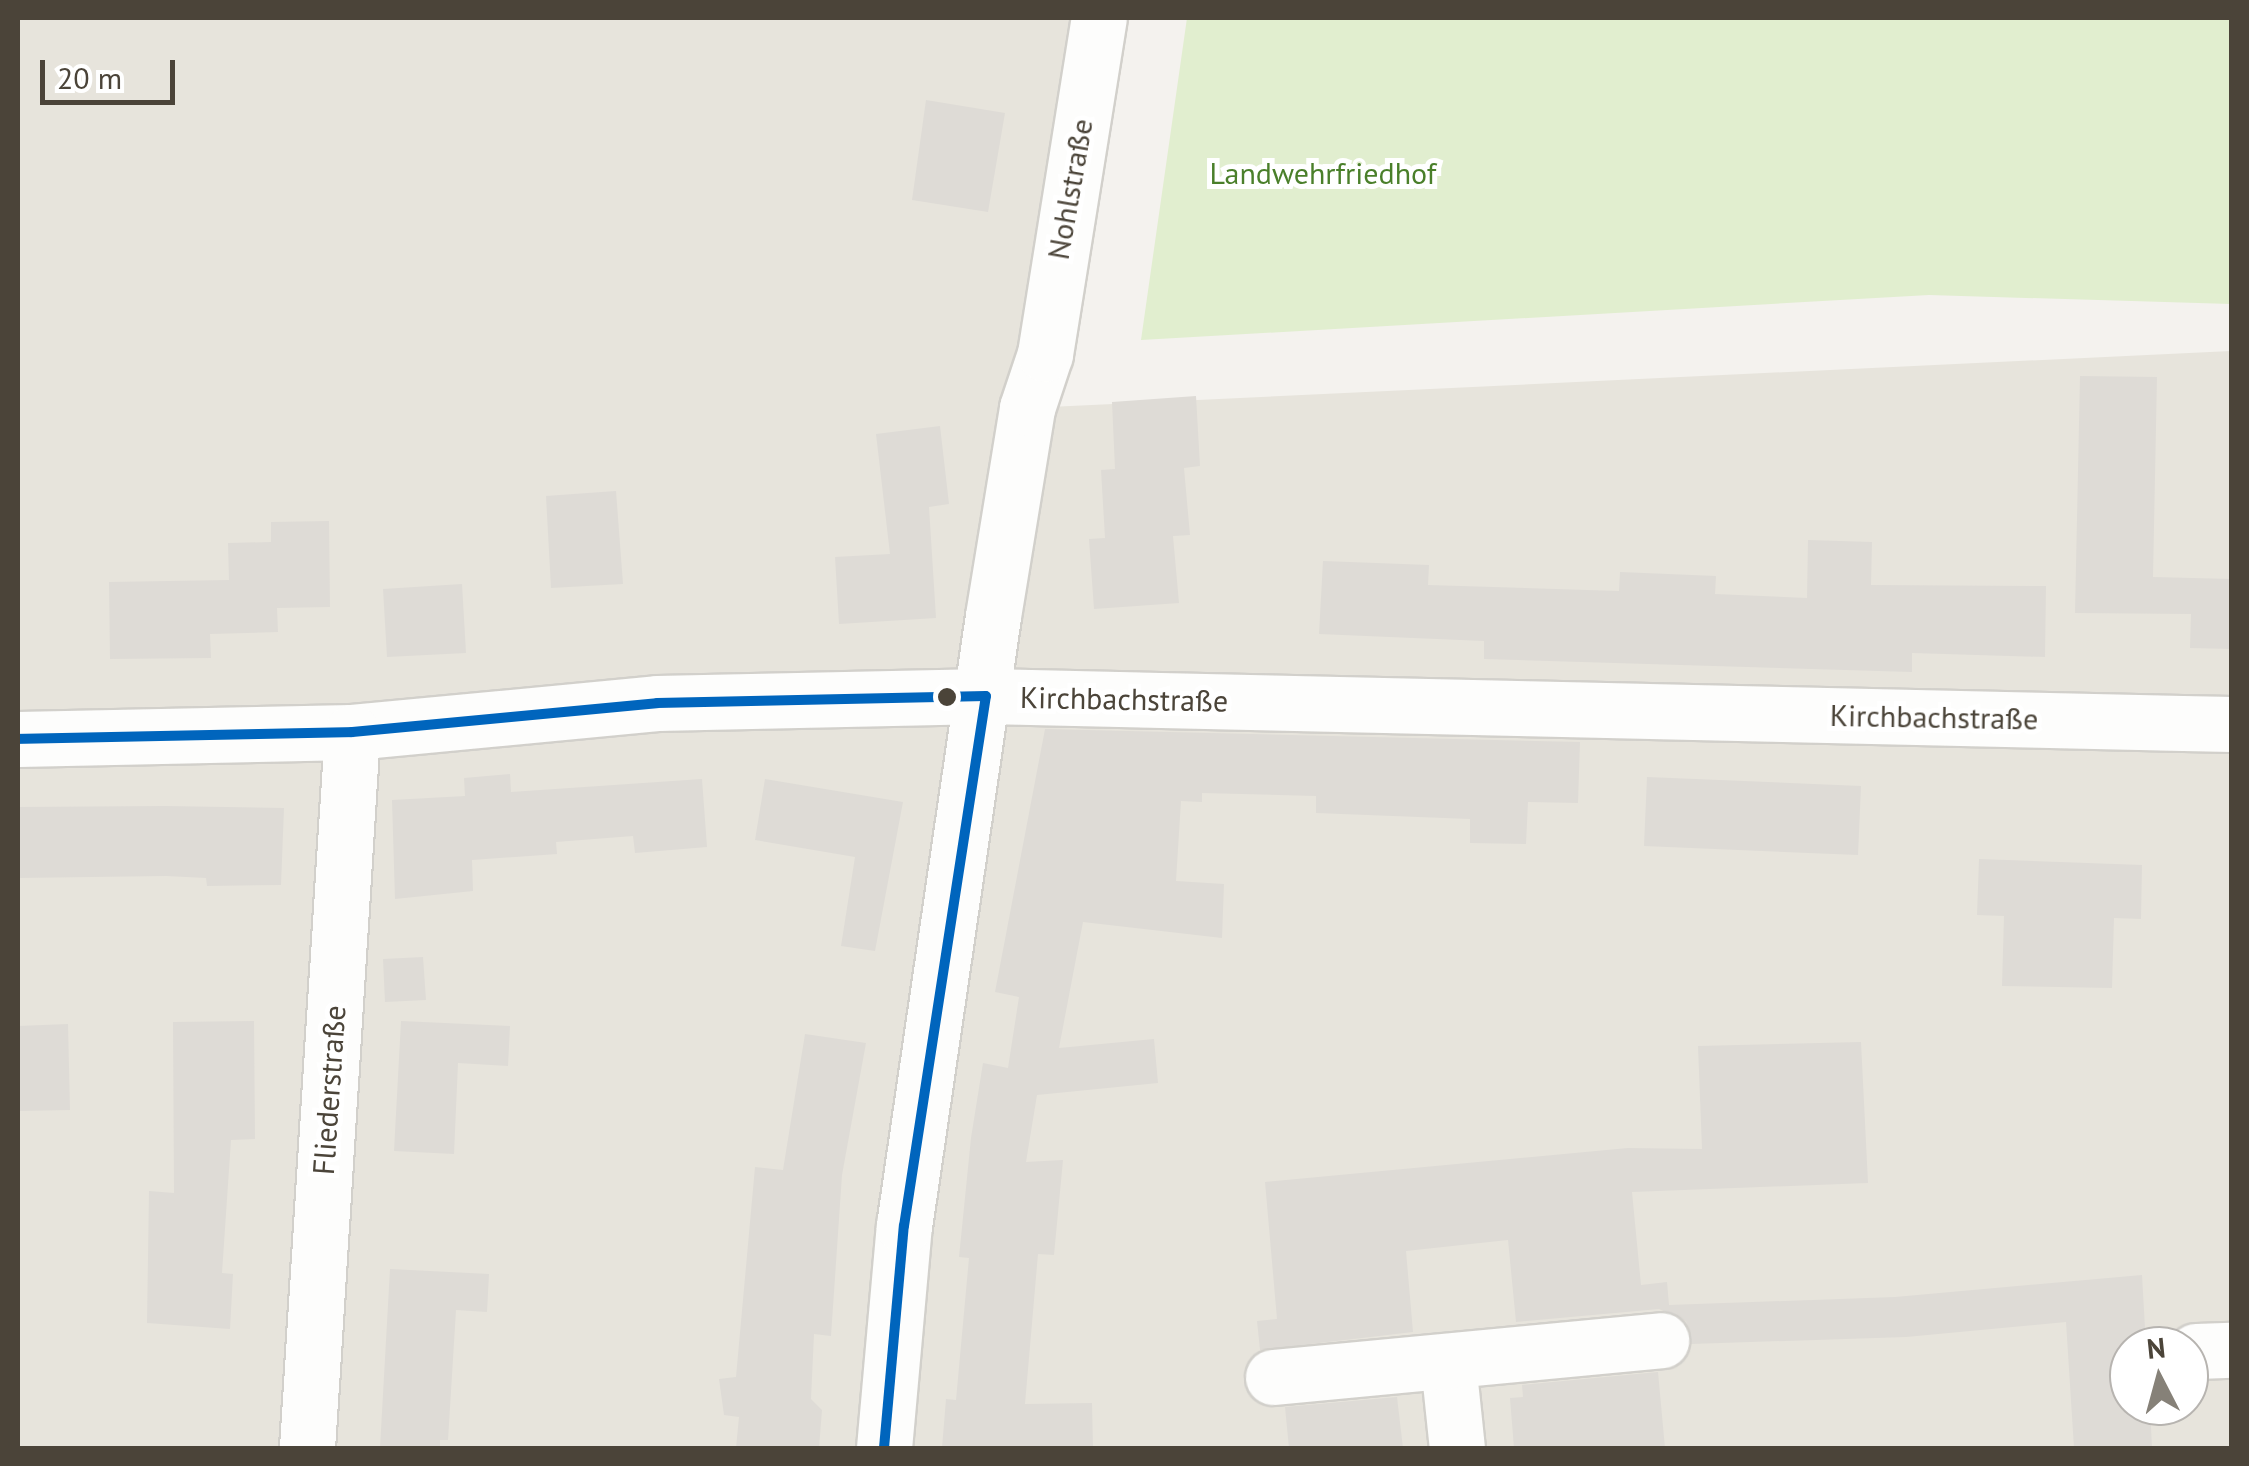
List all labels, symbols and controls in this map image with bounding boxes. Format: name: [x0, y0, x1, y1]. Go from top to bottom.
scale bar: [45, 40, 180, 102]
text: 20 m: [57, 58, 122, 97]
street label: Nohlstraße: [1040, 116, 1100, 262]
park label: Landwehrfriedhof: [1210, 155, 1436, 191]
street label: Kirchbachstraße: [1020, 679, 1228, 719]
unlabelled marker: [937, 687, 957, 707]
street label: Kirchbachstraße: [1830, 697, 2038, 737]
street label: Fliederstraße: [305, 1004, 353, 1176]
north arrow: [2109, 1326, 2209, 1426]
text: N: [2145, 1328, 2167, 1367]

